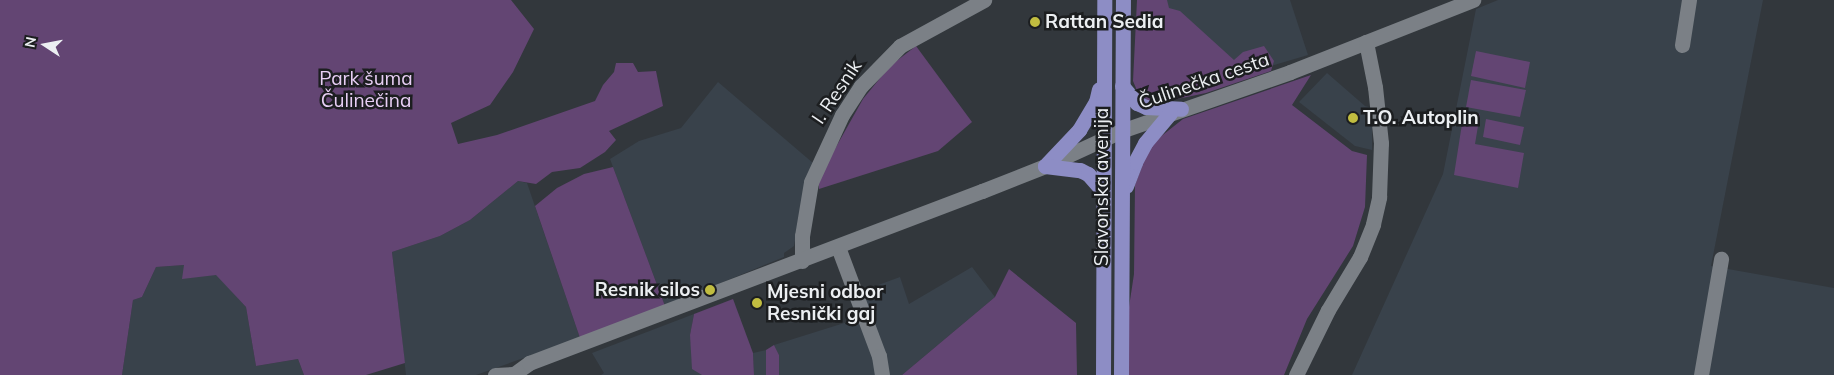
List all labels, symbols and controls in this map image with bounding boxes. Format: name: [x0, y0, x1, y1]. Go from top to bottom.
place label: Rattan Sedia: [1045, 11, 1164, 33]
marker: Rattan Sedia: [1029, 16, 1041, 28]
north arrow: [20, 20, 70, 70]
text: N: [20, 35, 40, 49]
street label: Čulinečka cesta: [1136, 48, 1272, 114]
street label: I. Resnik: [807, 56, 867, 128]
park label: Park šuma Čulinečina: [319, 68, 413, 112]
place label: T.O. Autoplin: [1363, 107, 1479, 129]
street label: Slavonska avenija: [1091, 108, 1113, 266]
marker: T.O. Autoplin: [1347, 112, 1359, 124]
place label: Resnik silos: [595, 279, 700, 301]
place label: Mjesni odbor Resnički gaj: [767, 281, 884, 325]
marker: Resnik silos: [704, 284, 716, 296]
marker: Mjesni odbor Resnički gaj: [751, 297, 763, 309]

